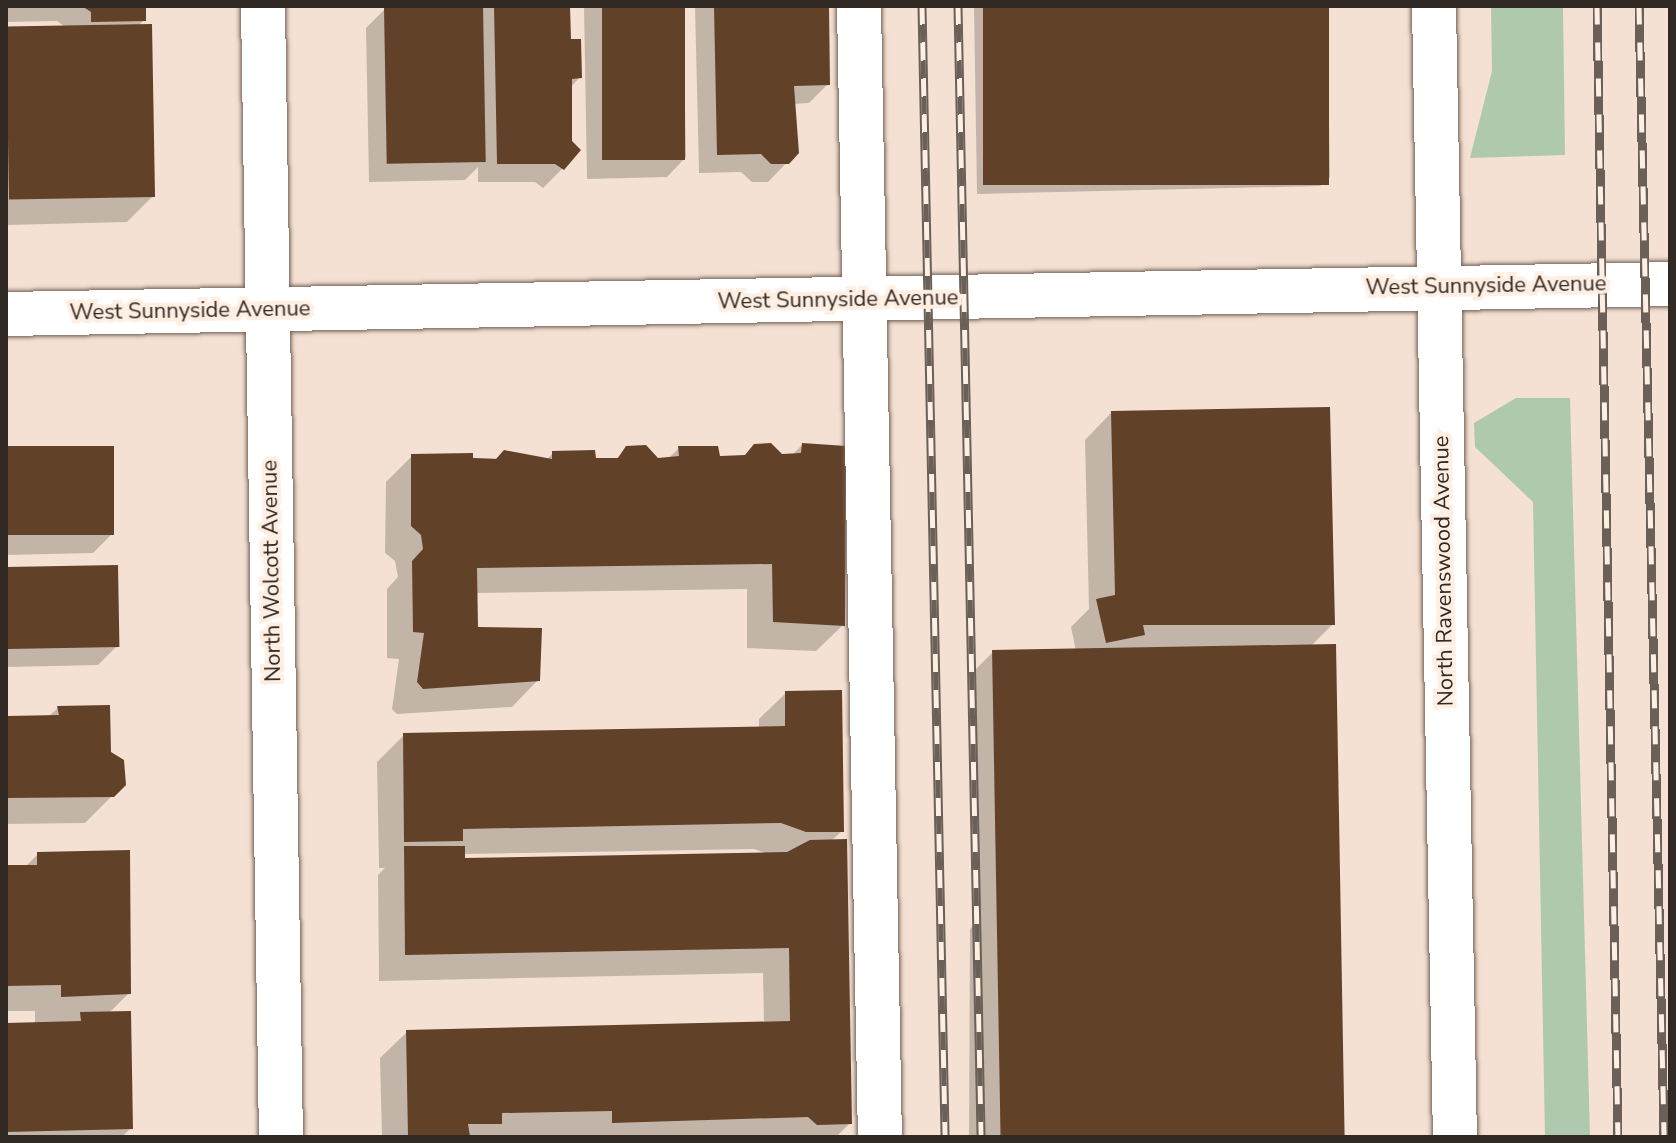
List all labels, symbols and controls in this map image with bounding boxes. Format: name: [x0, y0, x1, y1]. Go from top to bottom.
street label: West Sunnyside Avenue: [1365, 271, 1607, 301]
street label: West Sunnyside Avenue: [717, 285, 959, 315]
street label: West Sunnyside Avenue: [69, 296, 311, 326]
street label: North Ravenswood Avenue: [1428, 435, 1460, 707]
street label: North Wolcott Avenue: [257, 460, 287, 682]

